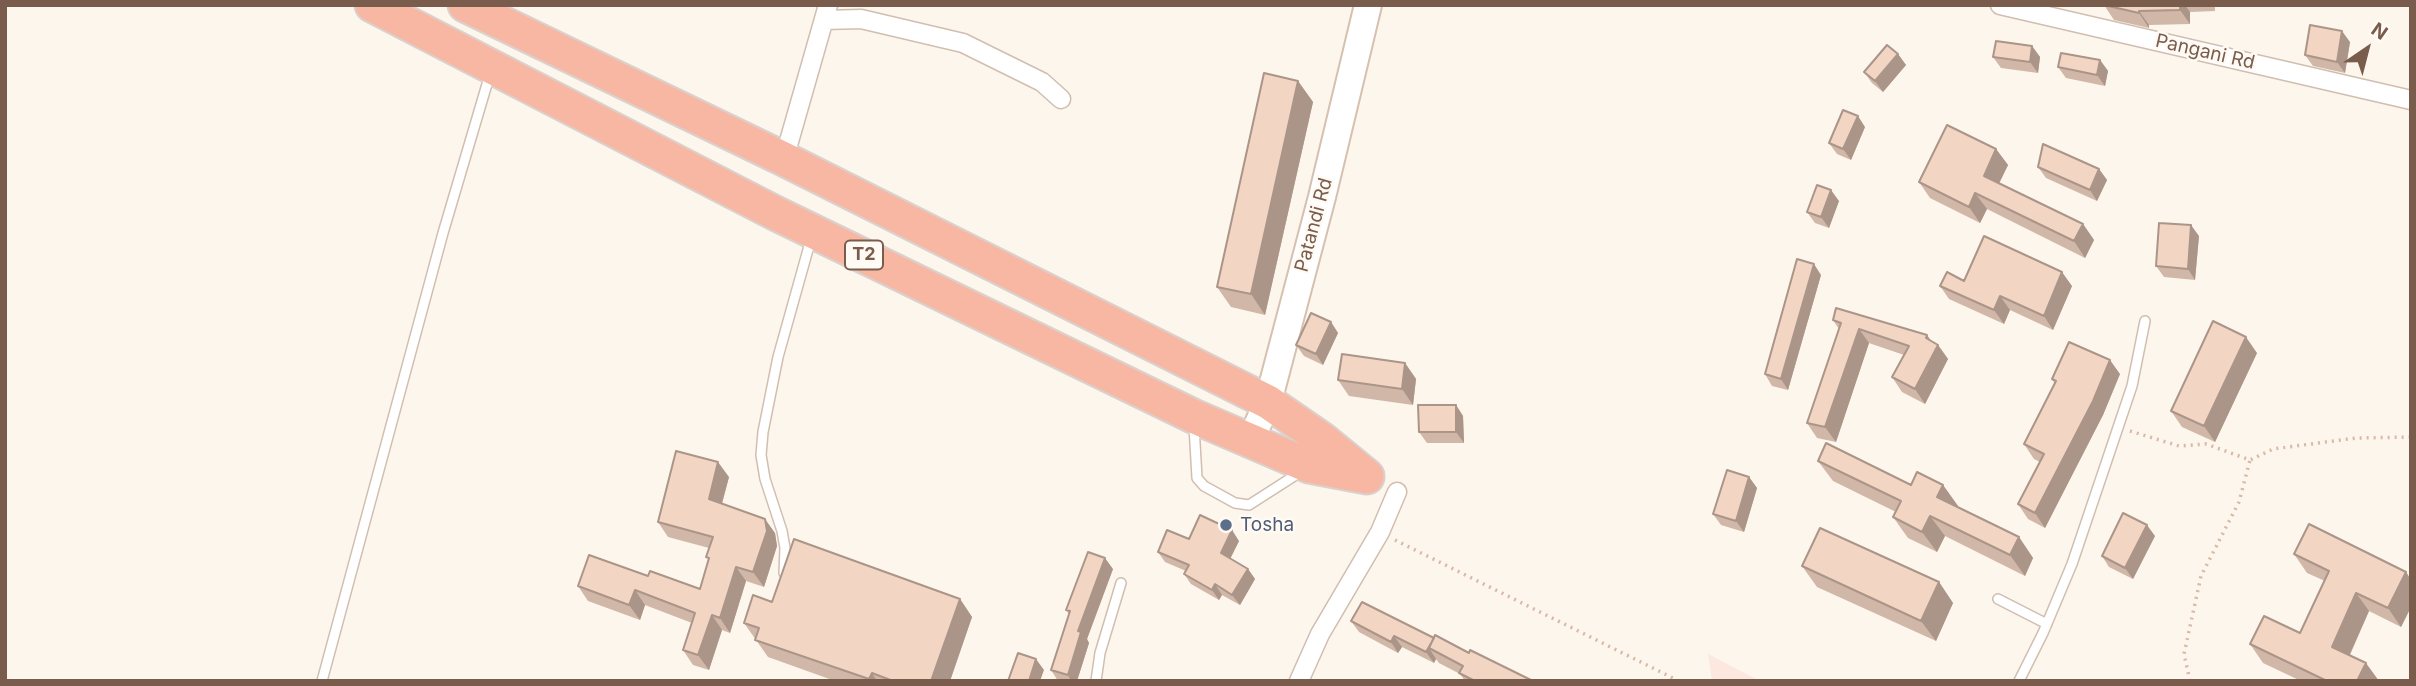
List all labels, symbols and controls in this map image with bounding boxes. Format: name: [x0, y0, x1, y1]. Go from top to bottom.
north arrow: [2332, 14, 2402, 84]
text: N: [2367, 18, 2392, 45]
street label: Pangani Rd: [2153, 30, 2257, 74]
street label: Patandi Rd: [1291, 176, 1337, 274]
road number: T2: [845, 241, 883, 270]
place label: Tosha: [1240, 514, 1294, 536]
marker: Tosha: [1218, 517, 1234, 533]

